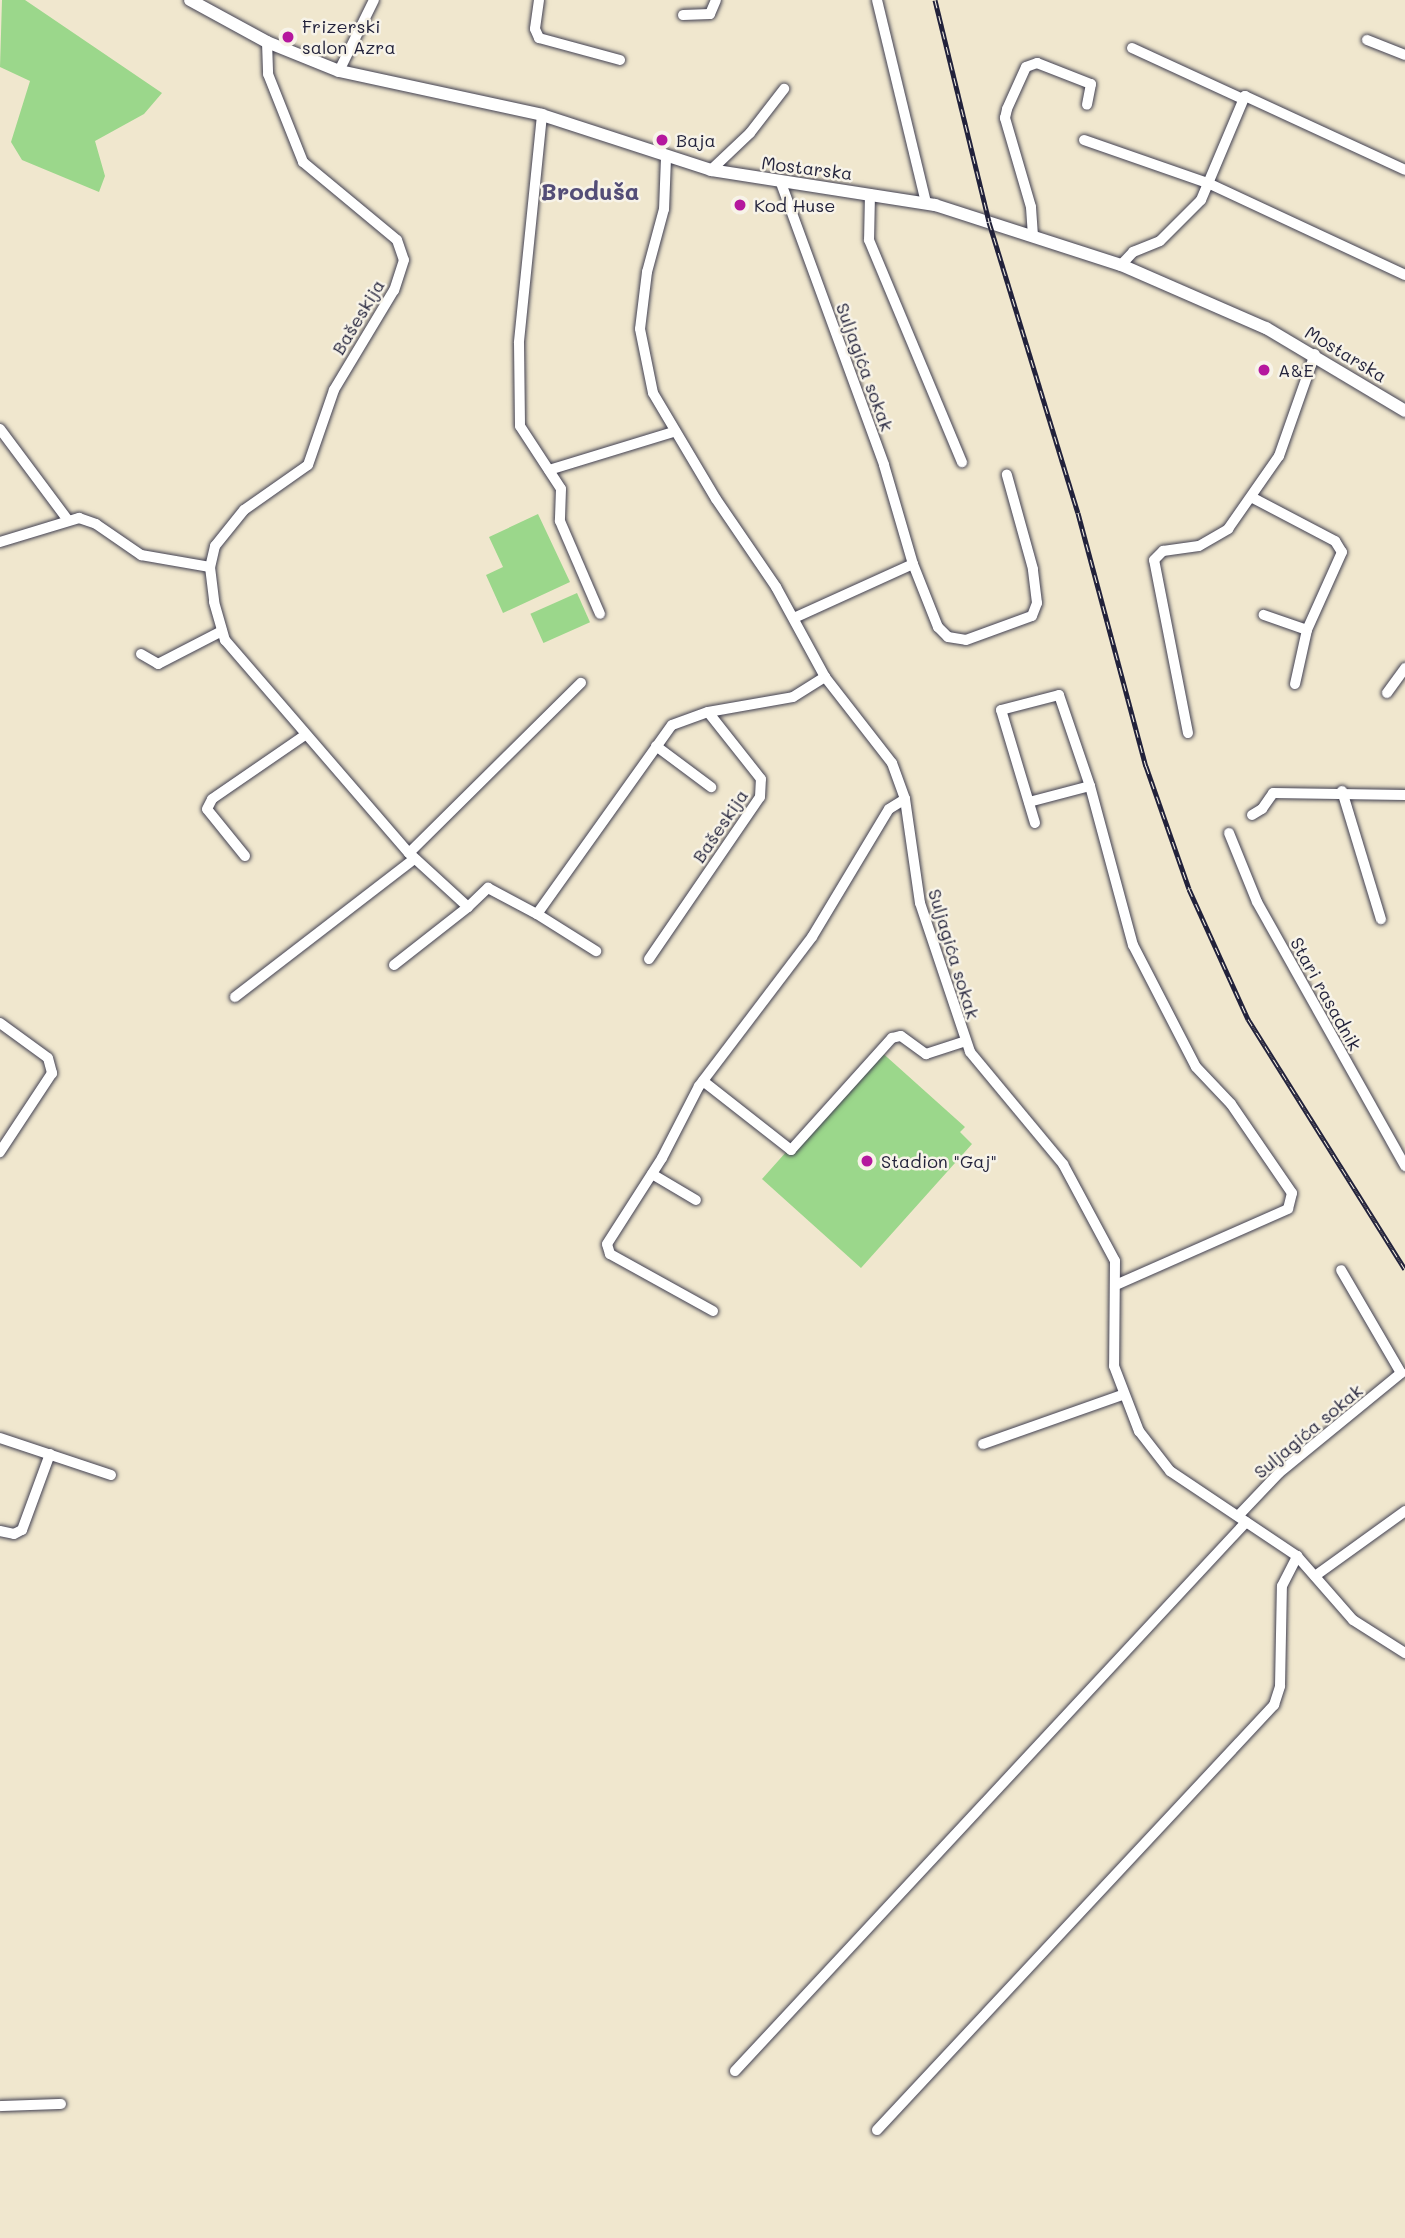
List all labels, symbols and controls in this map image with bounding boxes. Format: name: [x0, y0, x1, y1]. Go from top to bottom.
place label: Frizerski salon Azra: [302, 16, 396, 58]
marker: Frizerski salon Azra: [280, 29, 296, 45]
place label: Baja: [676, 129, 716, 151]
marker: Baja: [654, 132, 670, 148]
street label: Mostarska: [760, 152, 854, 184]
district label: Broduša: [540, 177, 640, 205]
place label: Kod Huse: [754, 194, 835, 216]
marker: Kod Huse: [732, 197, 748, 213]
street label: Bašeskija: [327, 276, 389, 358]
street label: Suljagića sokak: [832, 300, 898, 434]
street label: Mostarska: [1301, 321, 1391, 387]
place label: A&E: [1278, 359, 1314, 381]
marker: A&E: [1256, 362, 1272, 378]
street label: Bašeskija: [688, 785, 752, 867]
street label: Suljagića sokak: [924, 886, 984, 1022]
street label: Stari rasadnik: [1286, 934, 1366, 1054]
place label: Stadion "Gaj": [881, 1150, 997, 1172]
marker: Stadion "Gaj": [859, 1153, 875, 1169]
street label: Suljagića sokak: [1249, 1379, 1367, 1483]

